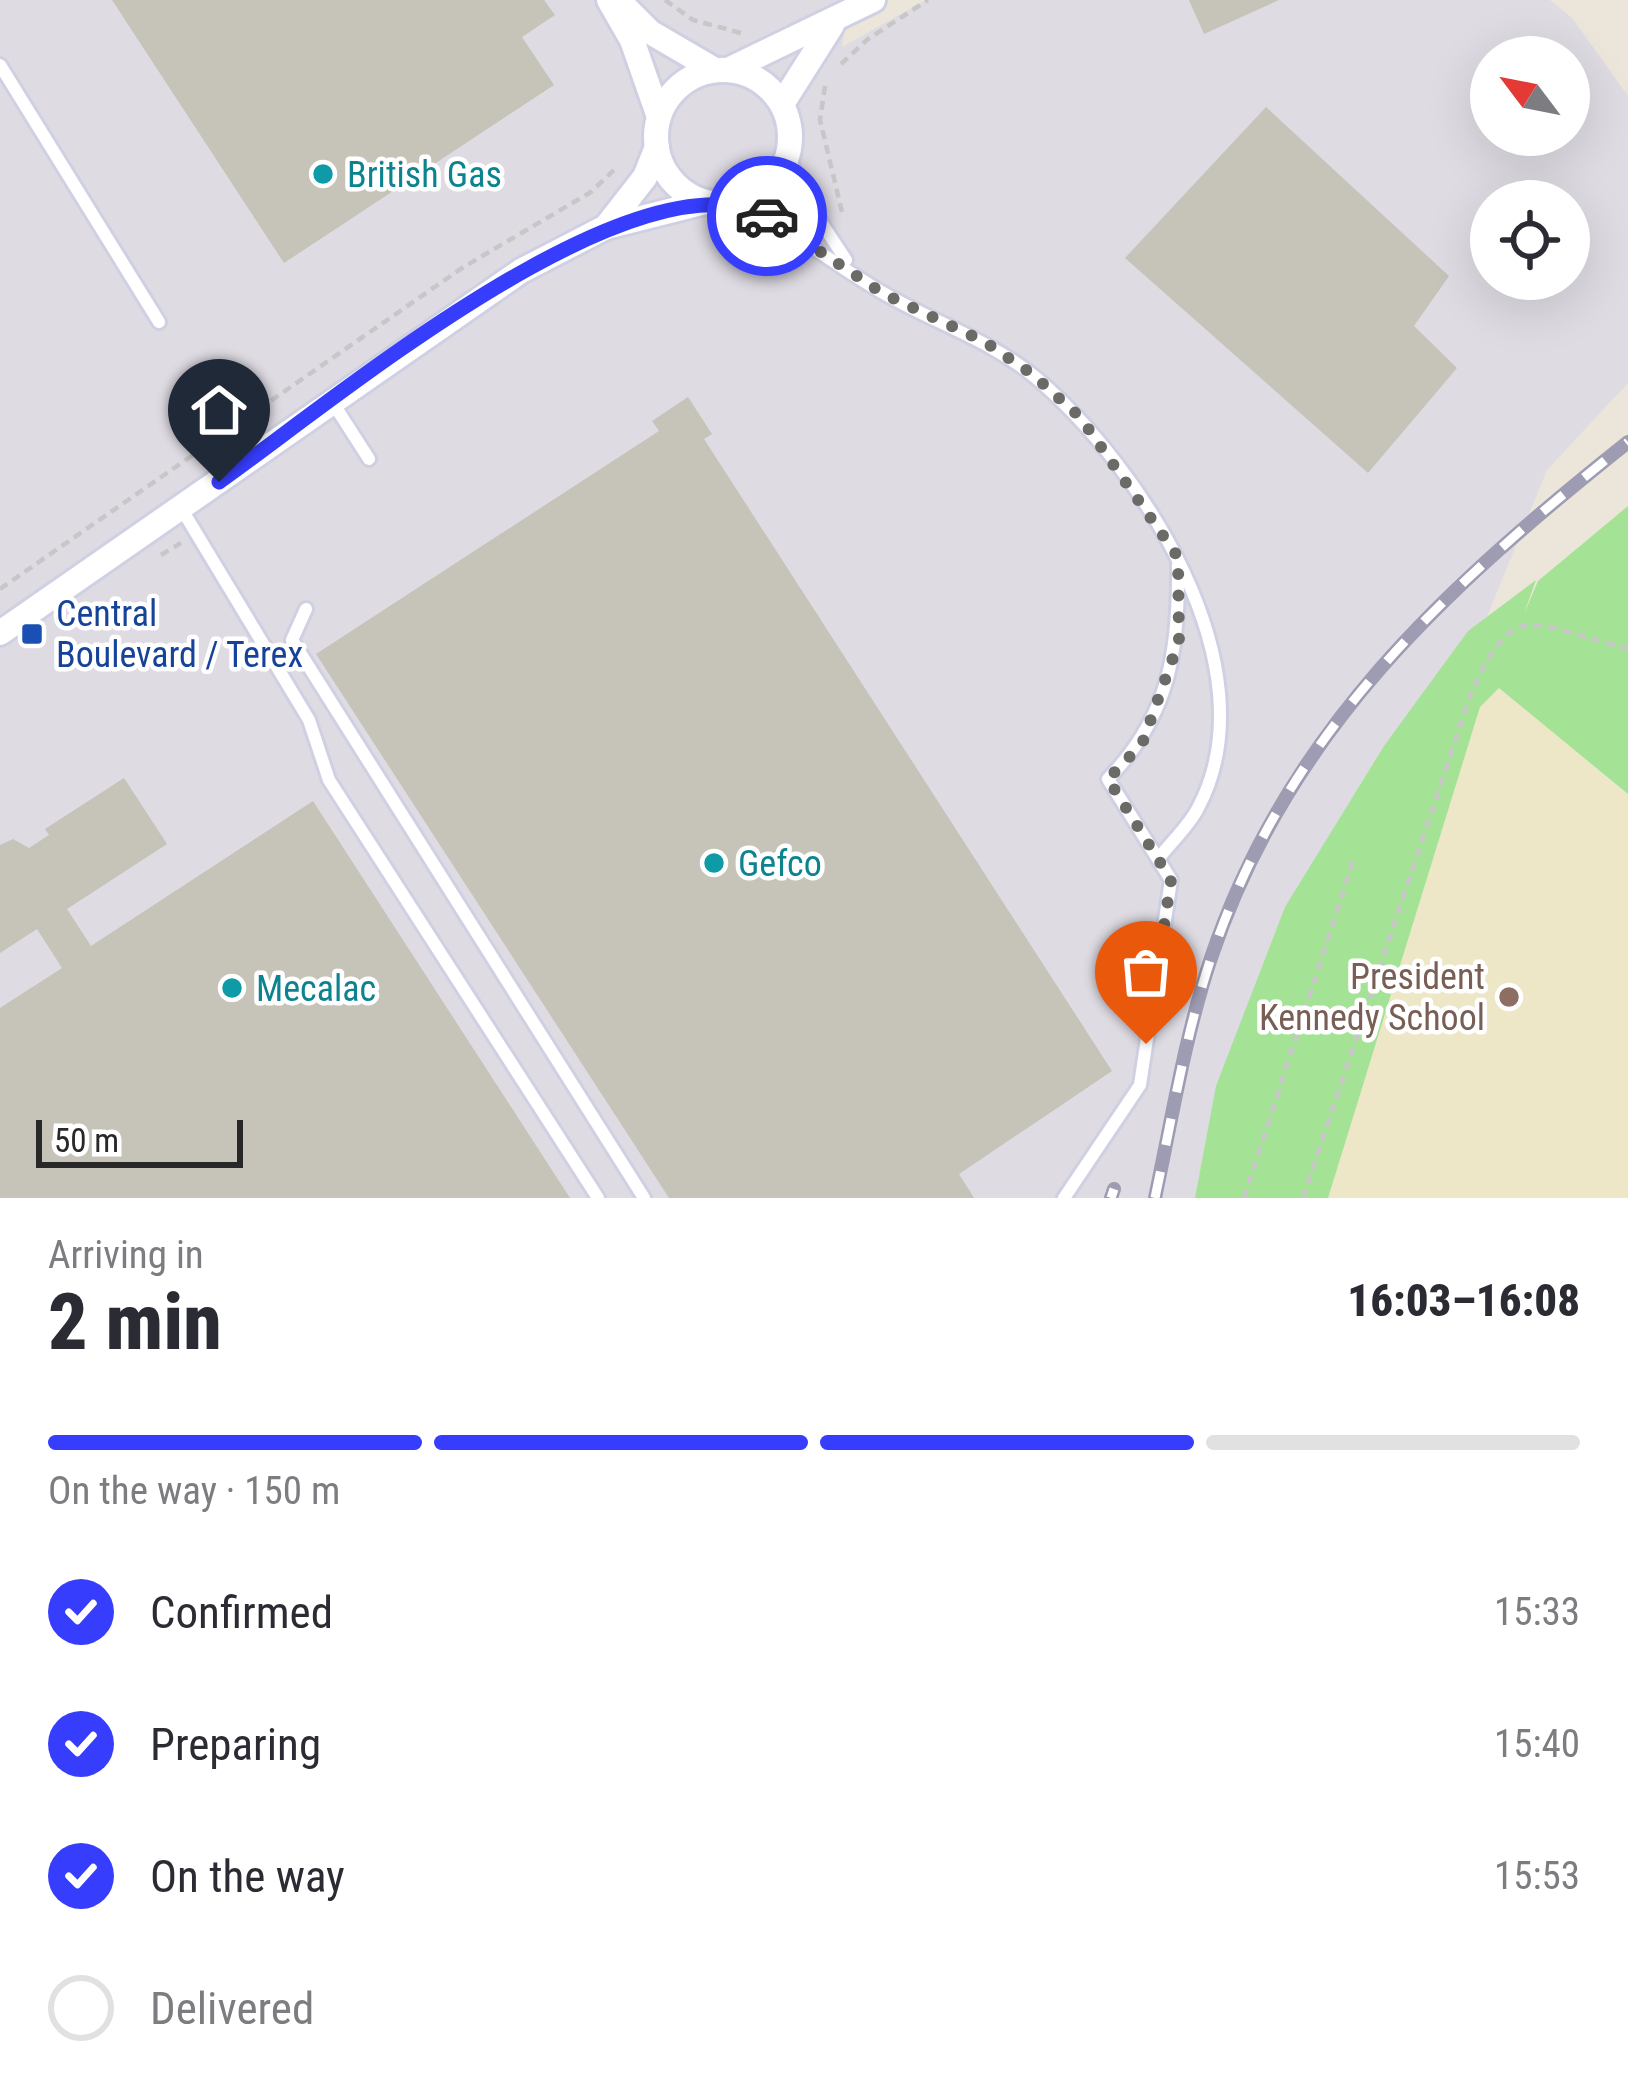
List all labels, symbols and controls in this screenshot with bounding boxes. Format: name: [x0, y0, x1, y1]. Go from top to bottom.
north arrow: [1470, 36, 1590, 156]
map controls: [1470, 36, 1590, 300]
place label: British Gas: [347, 154, 502, 196]
courier: [707, 156, 827, 276]
marker: British Gas: [310, 161, 336, 187]
button: locate: [1470, 180, 1590, 300]
icon: car: [734, 183, 800, 249]
pin: [168, 359, 270, 482]
icon: home: [186, 377, 252, 443]
place label: Central Boulevard / Terex: [56, 593, 303, 676]
marker: Central Boulevard / Terex: [19, 621, 45, 647]
place label: Gefco: [738, 843, 822, 885]
marker: Gefco: [701, 850, 727, 876]
pin: [1095, 921, 1197, 1044]
icon: bag: [1113, 939, 1179, 1005]
place label: President Kennedy School: [1259, 956, 1485, 1039]
place label: Mecalac: [256, 968, 376, 1010]
marker: Mecalac: [219, 975, 245, 1001]
marker: President Kennedy School: [1496, 984, 1522, 1010]
scale bar: [36, 1114, 243, 1167]
text: 50 m: [54, 1121, 119, 1160]
text: Arriving in: [48, 1232, 204, 1278]
text: 16:03–16:08: [1347, 1274, 1580, 1327]
text: 2 min: [48, 1277, 222, 1368]
text: On the way · 150 m: [48, 1468, 340, 1514]
icon: check: [48, 1579, 114, 1645]
text: Confirmed: [150, 1586, 333, 1639]
text: 15:33: [1494, 1589, 1580, 1635]
icon: check: [48, 1711, 114, 1777]
text: Preparing: [150, 1718, 321, 1771]
text: 15:40: [1494, 1721, 1580, 1767]
icon: check: [48, 1843, 114, 1909]
text: On the way: [150, 1850, 345, 1903]
text: 15:53: [1494, 1853, 1580, 1899]
text: Delivered: [150, 1982, 314, 2035]

